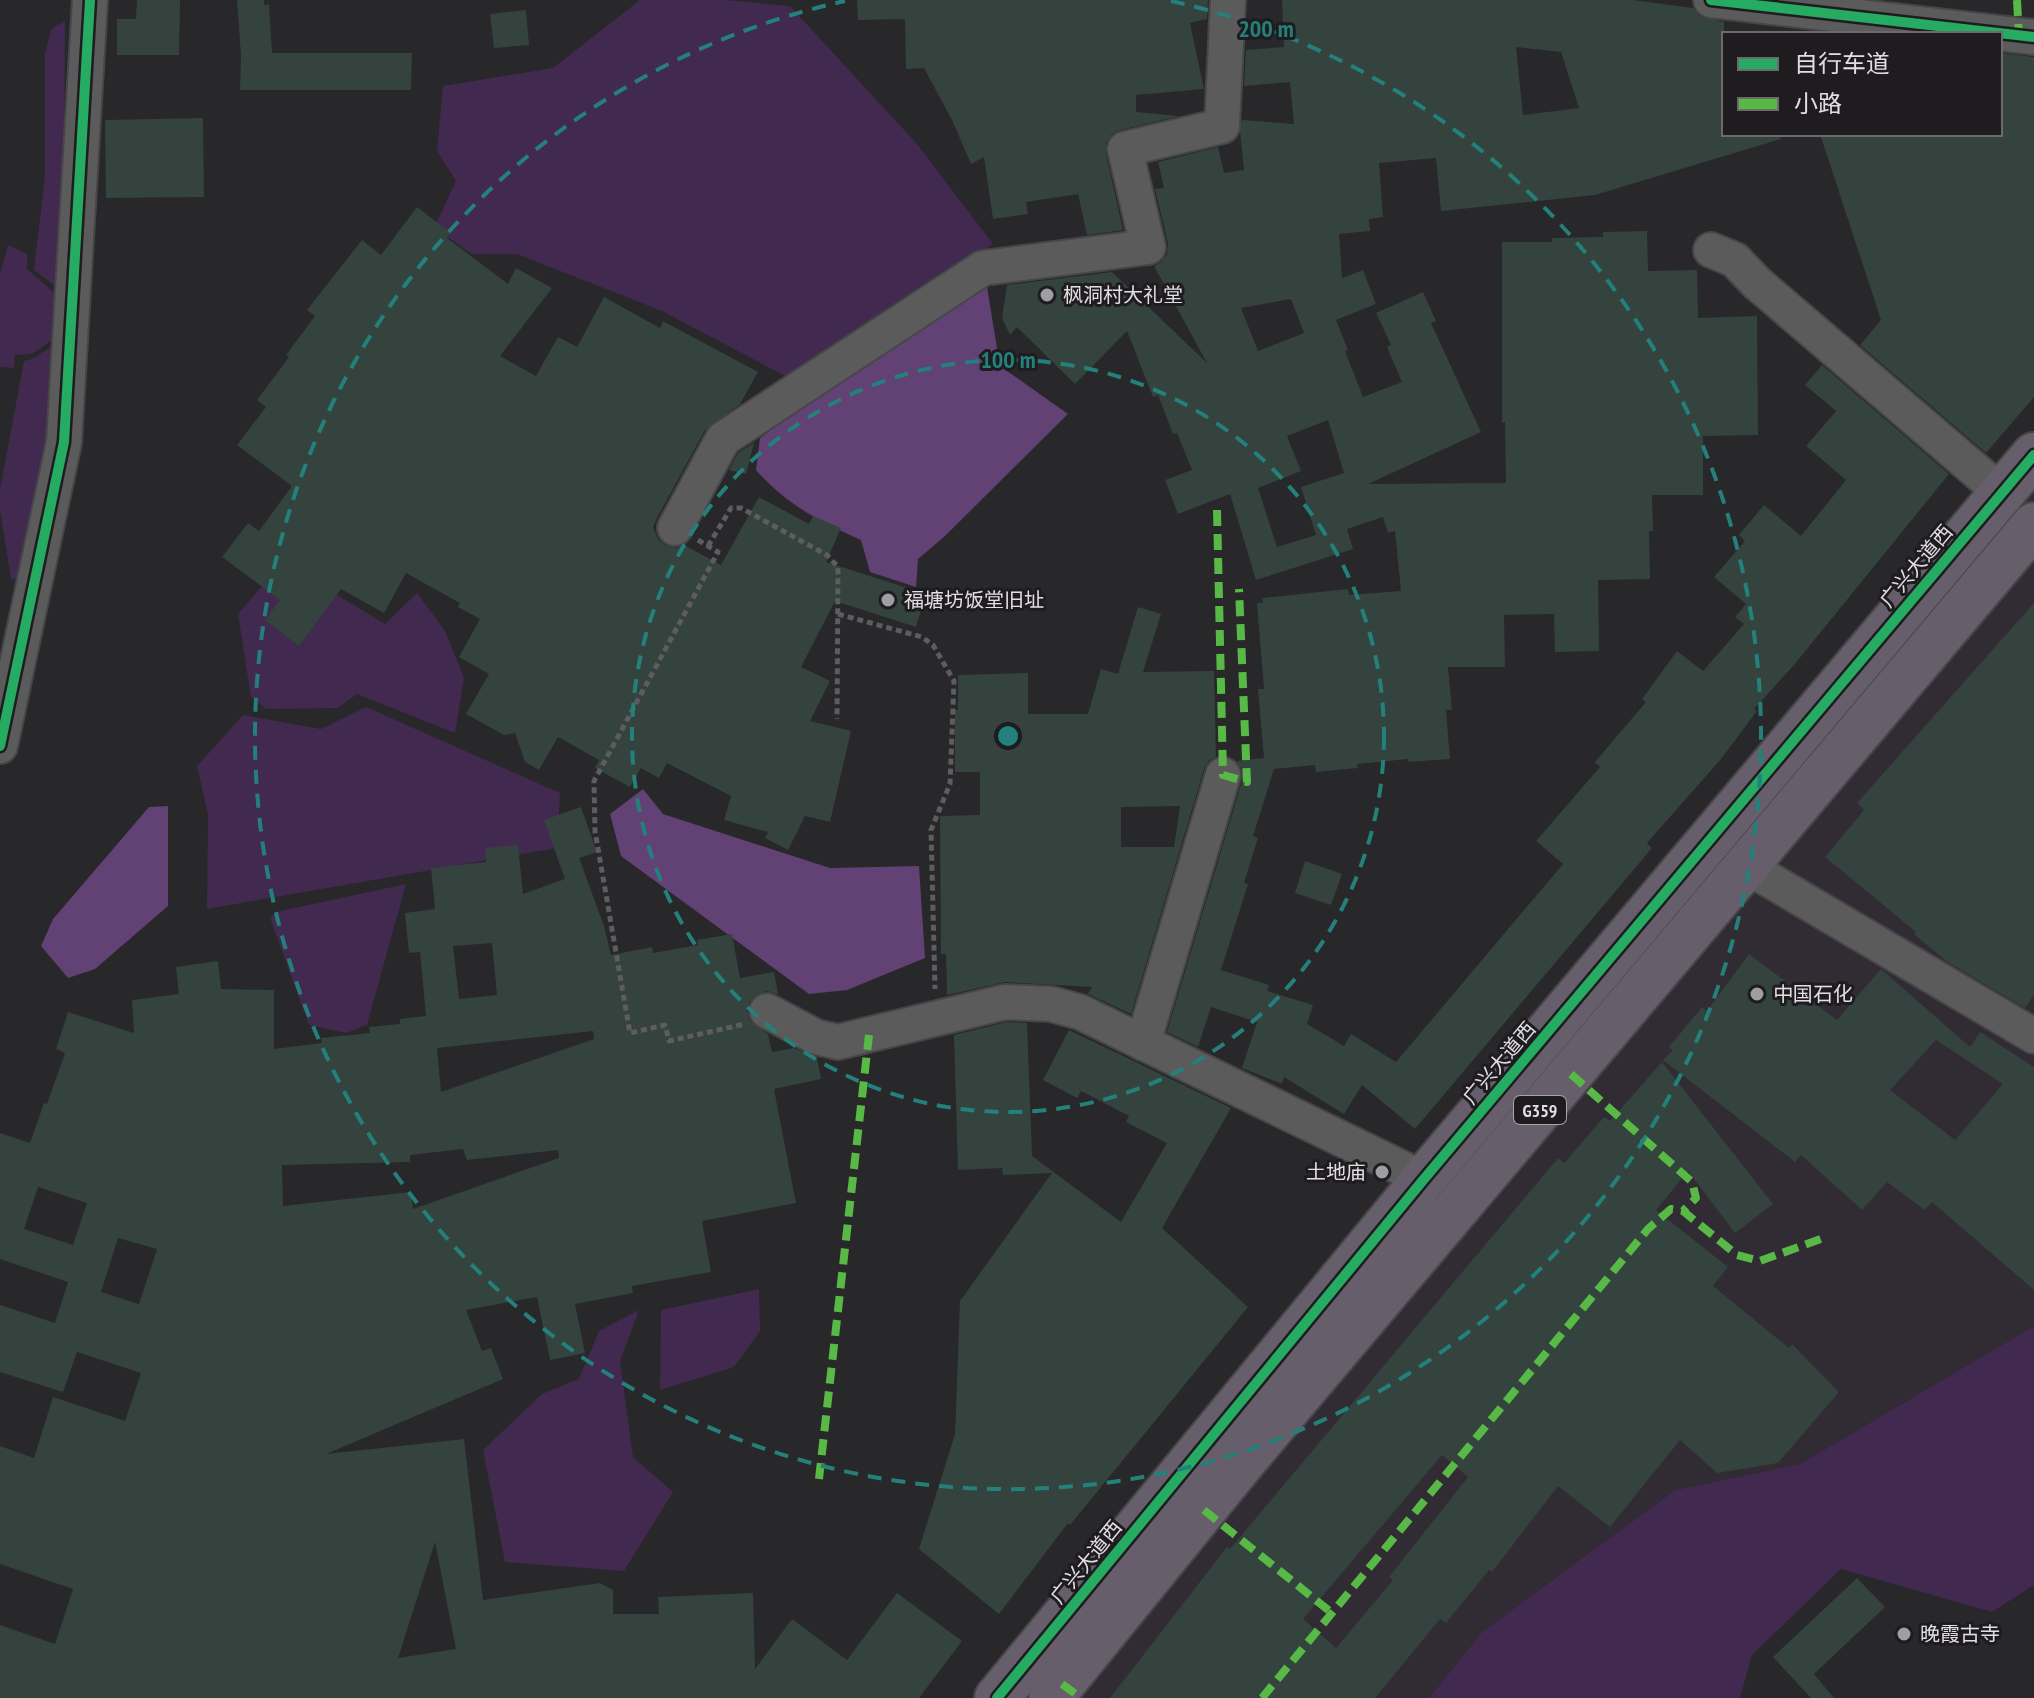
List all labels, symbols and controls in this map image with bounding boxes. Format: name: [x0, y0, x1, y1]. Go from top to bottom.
text: 200 m: [1238, 13, 1294, 44]
legend: [1722, 32, 2002, 136]
text: 自行车道: [1794, 48, 1890, 79]
text: 小路: [1794, 88, 1842, 119]
place label: 枫洞村大礼堂: [1063, 282, 1183, 308]
marker: 枫洞村大礼堂: [1038, 286, 1056, 304]
text: 100 m: [980, 344, 1036, 375]
street label: 广兴大道西: [1874, 519, 1958, 613]
place label: 福塘坊饭堂旧址: [904, 587, 1044, 613]
marker: 福塘坊饭堂旧址: [879, 591, 897, 609]
centre of rings: [994, 722, 1022, 750]
place label: 中国石化: [1773, 981, 1853, 1007]
marker: 中国石化: [1748, 985, 1766, 1003]
street label: 广兴大道西: [1457, 1016, 1541, 1110]
road number: G359: [1514, 1096, 1566, 1124]
place label: 土地庙: [1306, 1159, 1366, 1185]
marker: 土地庙: [1373, 1163, 1391, 1181]
street label: 广兴大道西: [1044, 1515, 1128, 1609]
place label: 晚霞古寺: [1920, 1621, 2000, 1647]
marker: 晚霞古寺: [1895, 1625, 1913, 1643]

